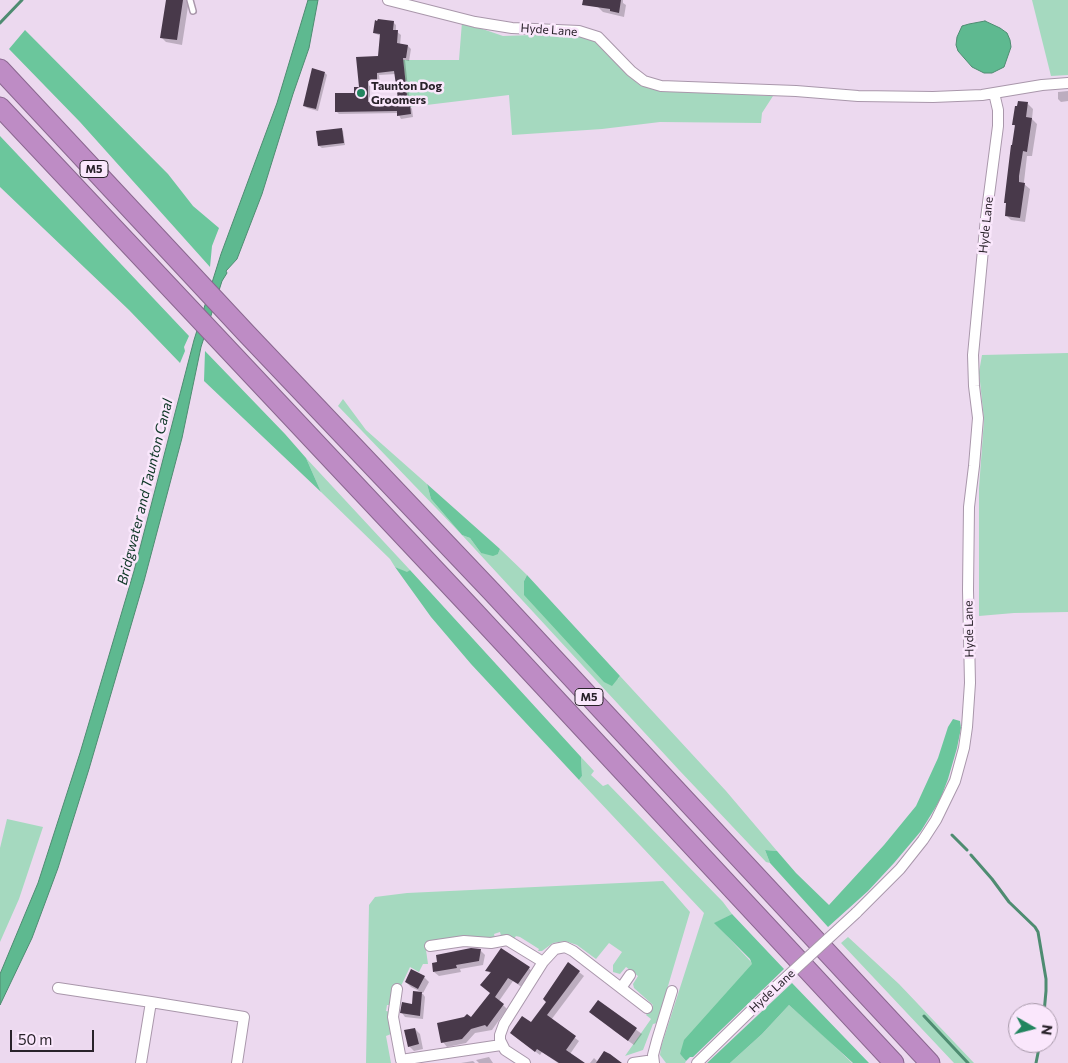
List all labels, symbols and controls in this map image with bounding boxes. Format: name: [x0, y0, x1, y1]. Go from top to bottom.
street label: Hyde Lane: [520, 21, 578, 39]
place label: Taunton Dog Groomers: [371, 79, 442, 107]
marker: Taunton Dog Groomers: [355, 87, 367, 99]
road number: M5: [80, 160, 108, 178]
street label: Hyde Lane: [976, 196, 996, 254]
water label: Bridgwater and Taunton Canal: [114, 397, 176, 587]
street label: Hyde Lane: [961, 600, 977, 658]
road number: M5: [575, 689, 603, 706]
street label: Hyde Lane: [746, 966, 798, 1016]
north arrow: [1008, 1003, 1058, 1053]
scale bar: [12, 1020, 96, 1052]
text: N: [1038, 1024, 1057, 1036]
text: 50 m: [18, 1030, 52, 1048]

